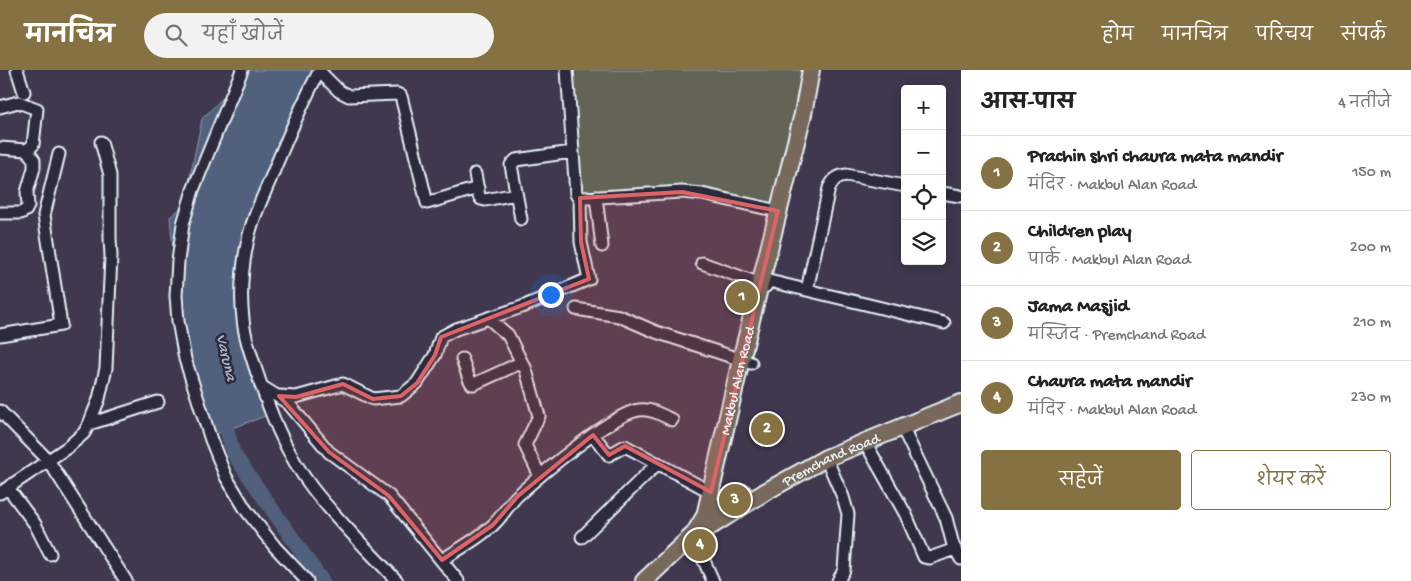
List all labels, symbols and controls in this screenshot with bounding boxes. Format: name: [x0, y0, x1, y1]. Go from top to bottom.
search box: [144, 13, 494, 58]
icon: search: [162, 21, 190, 49]
text: मानचित्र: [25, 23, 114, 52]
text: यहाँ खोजें: [202, 25, 284, 48]
text: होम: [1102, 26, 1134, 47]
text: मानचित्र: [1162, 26, 1228, 47]
text: परिचय: [1256, 26, 1313, 47]
text: संपर्क: [1341, 26, 1386, 47]
map controls: [901, 85, 946, 265]
button: +: [901, 85, 946, 130]
text: आस-पास: [981, 92, 1075, 117]
text: 4 नतीजे: [1338, 95, 1391, 114]
button: −: [901, 130, 946, 175]
text: Prachin shri chaura mata mandir: [1028, 146, 1282, 169]
text: 1: [994, 164, 1000, 183]
text: 150 m: [1352, 164, 1391, 183]
button: locate: [901, 175, 946, 220]
text: मंदिर · Makbul Alan Road: [1028, 177, 1196, 196]
button: layers: [901, 220, 946, 265]
text: Children play: [1028, 221, 1131, 244]
text: 2: [993, 239, 1001, 258]
text: 200 m: [1350, 239, 1391, 258]
text: पार्क · Makbul Alan Road: [1028, 252, 1191, 271]
pin: 1: [726, 278, 758, 316]
your location: [538, 282, 564, 308]
text: Jama Masjid: [1028, 296, 1129, 319]
text: 3: [993, 314, 1001, 333]
text: 210 m: [1352, 314, 1391, 333]
street label: Makbul Alan Road: [717, 323, 760, 437]
text: मस्जिद · Premchand Road: [1028, 327, 1205, 346]
water label: Varuna: [210, 333, 239, 384]
text: Chaura mata mandir: [1028, 371, 1192, 394]
text: 4: [993, 389, 1001, 408]
text: 230 m: [1351, 389, 1391, 408]
text: मंदिर · Makbul Alan Road: [1028, 402, 1196, 421]
pin: 2: [751, 410, 783, 448]
street label: Premchand Road: [779, 430, 884, 492]
button: सहेजें: [981, 450, 1181, 510]
button: शेयर करें: [1191, 450, 1391, 510]
pin: 3: [719, 481, 751, 519]
pin: 4: [684, 526, 716, 564]

